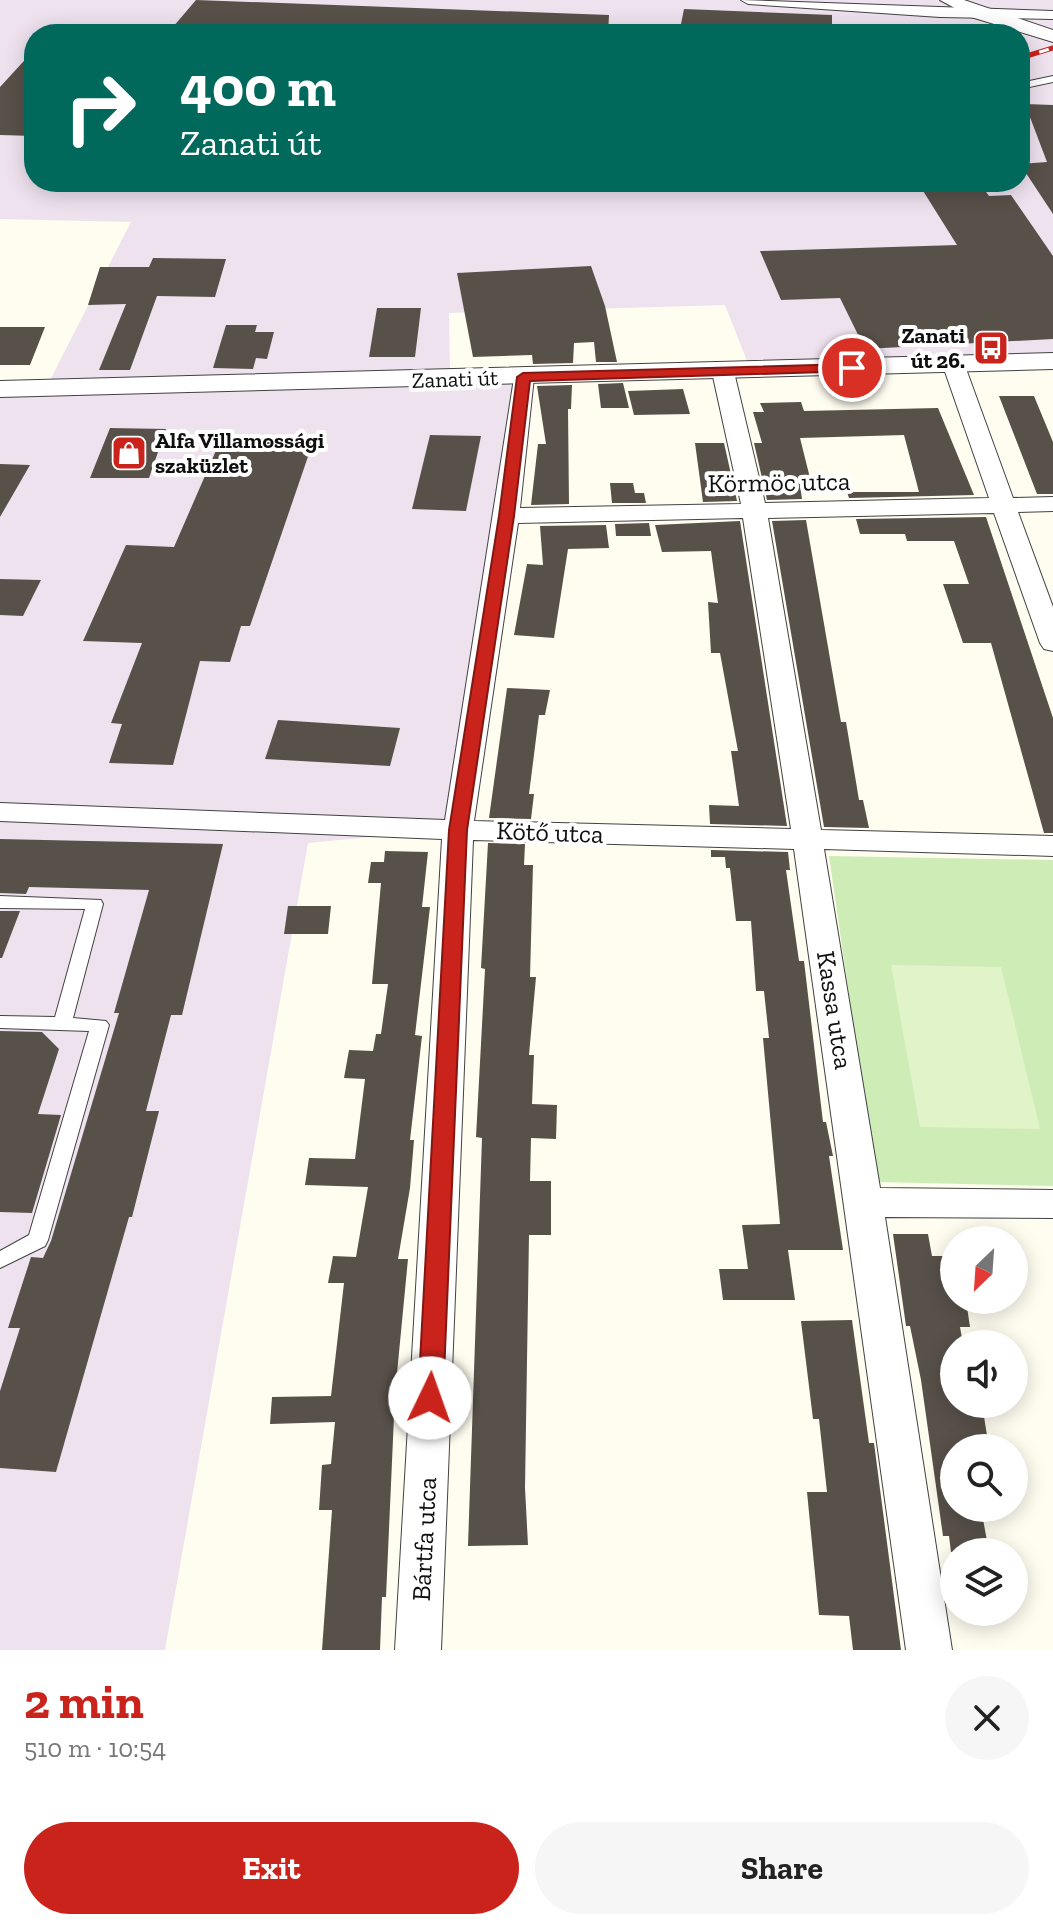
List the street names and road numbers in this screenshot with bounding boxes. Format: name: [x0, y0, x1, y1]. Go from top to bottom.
street label: Zanati út: [411, 364, 499, 394]
street label: Körmöc utca: [707, 465, 851, 499]
street label: Kötő utca: [496, 814, 605, 850]
street label: Kassa utca: [810, 949, 860, 1072]
street label: Bártfa utca: [405, 1476, 443, 1602]

